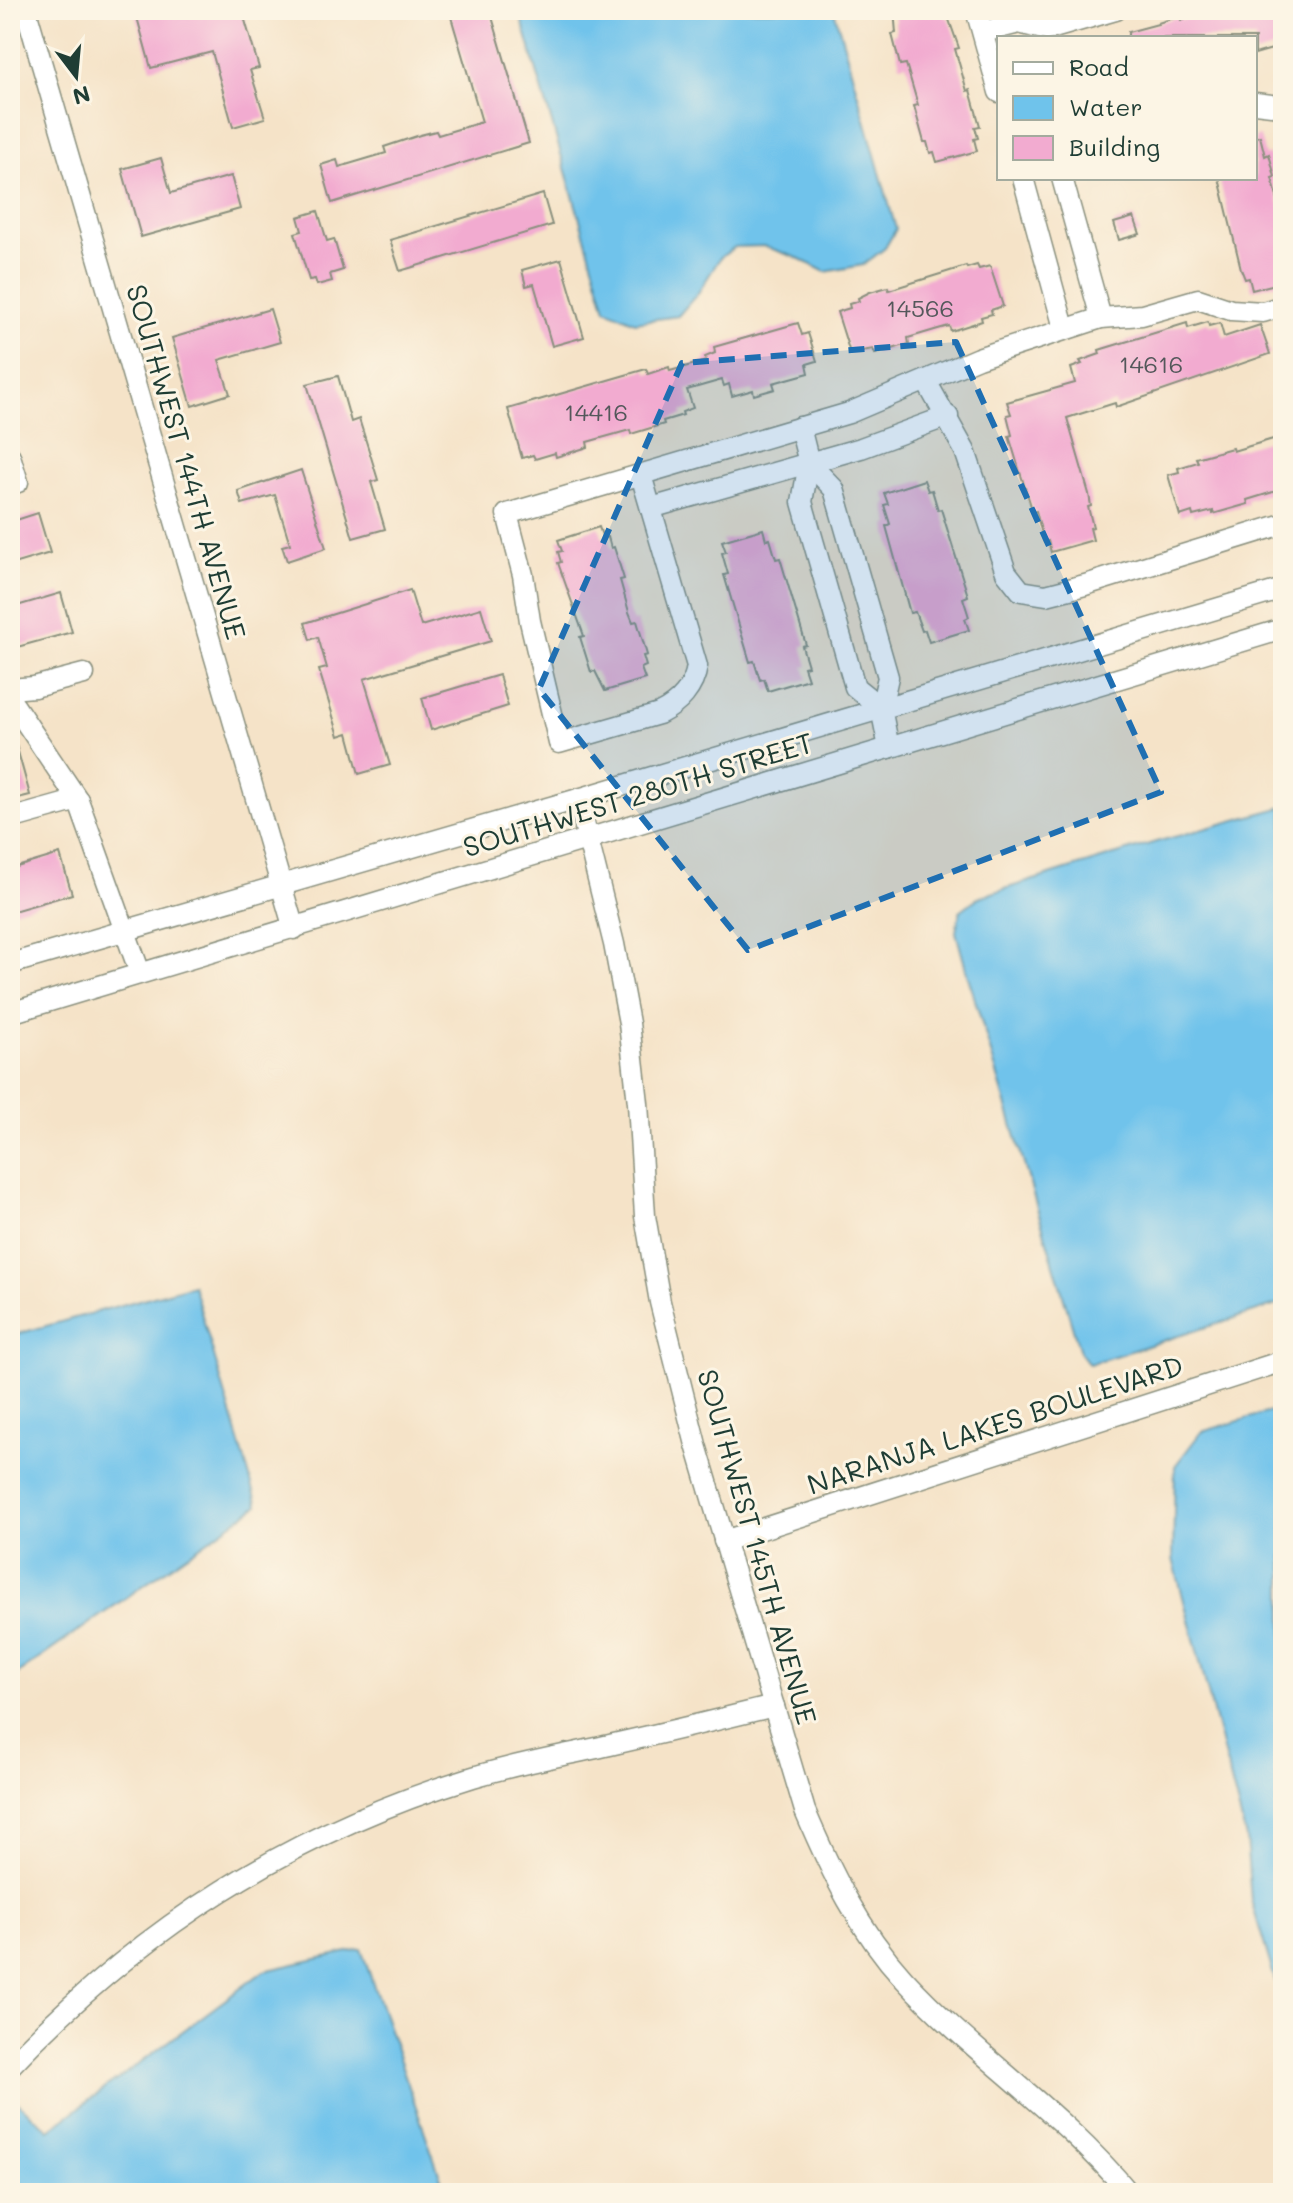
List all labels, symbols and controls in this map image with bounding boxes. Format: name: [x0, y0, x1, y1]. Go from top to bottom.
north arrow: [36, 36, 116, 116]
legend: [997, 36, 1257, 180]
text: Road: [1069, 51, 1129, 82]
text: N: [70, 79, 94, 112]
text: Water: [1069, 91, 1143, 122]
text: Building: [1069, 131, 1160, 162]
street label: SOUTHWEST 144TH AVENUE: [119, 280, 255, 643]
house number: 14566: [886, 292, 954, 323]
house number: 14616: [1119, 348, 1183, 379]
house number: 14416: [564, 396, 628, 427]
street label: SOUTHWEST 280TH STREET: [458, 724, 817, 865]
street label: NARANJA LAKES BOULEVARD: [802, 1346, 1187, 1502]
street label: SOUTHWEST 145TH AVENUE: [690, 1365, 826, 1728]

